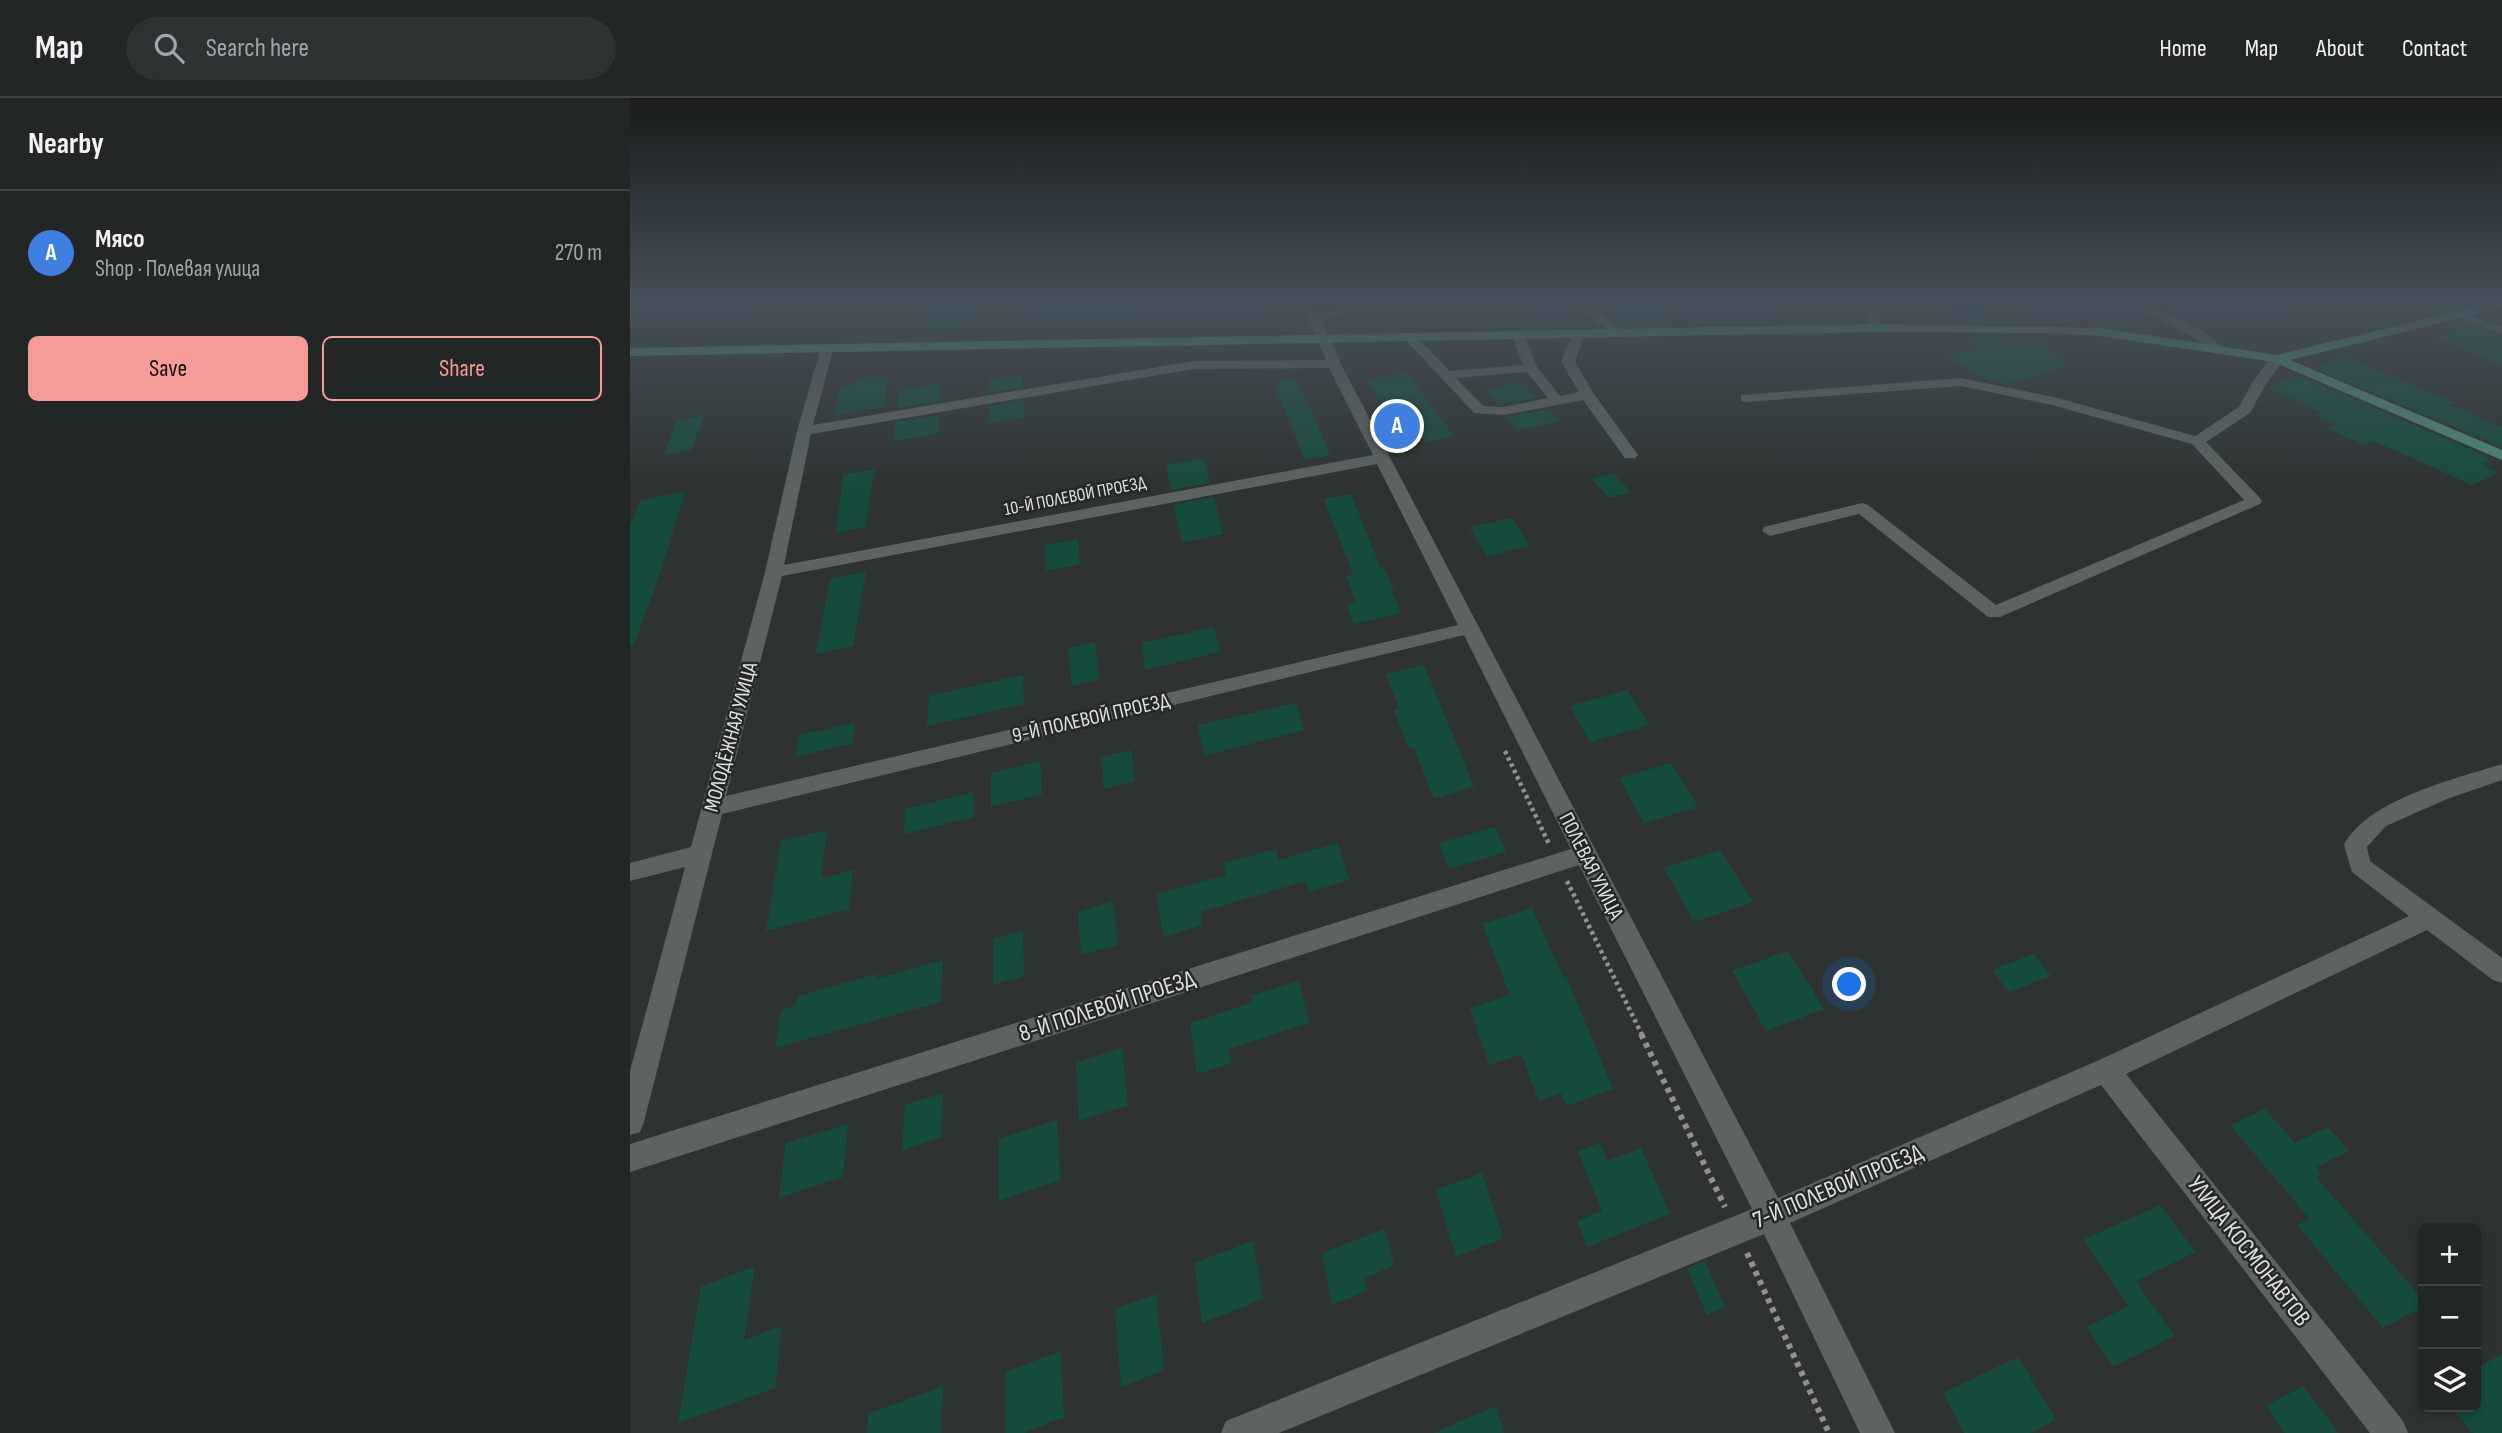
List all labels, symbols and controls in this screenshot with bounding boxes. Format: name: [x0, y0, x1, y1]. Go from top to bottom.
search box: [126, 17, 616, 80]
text: Map: [35, 28, 84, 68]
icon: search: [150, 29, 188, 67]
text: Search here: [206, 33, 309, 64]
text: Home: [2159, 34, 2207, 63]
text: Map: [2245, 34, 2278, 63]
text: About: [2316, 34, 2364, 63]
text: Contact: [2402, 34, 2467, 63]
text: Nearby: [28, 126, 104, 162]
text: Мясо: [95, 224, 145, 255]
text: A: [46, 239, 56, 267]
text: 270 m: [555, 239, 602, 267]
text: Shop · Полевая улица: [95, 255, 260, 283]
button: Save: [28, 336, 308, 401]
button: Share: [322, 336, 602, 401]
pin: A: [1374, 400, 1420, 452]
street label: 10-Й ПОЛЕВОЙ ПРОЕЗД: [1002, 472, 1148, 520]
street label: МОЛОДЁЖНАЯ УЛИЦА: [699, 658, 763, 815]
street label: 9-Й ПОЛЕВОЙ ПРОЕЗД: [1010, 688, 1172, 748]
street label: ПОЛЕВАЯ УЛИЦА: [1553, 808, 1629, 925]
street label: 8-Й ПОЛЕВОЙ ПРОЕЗД: [1015, 964, 1199, 1048]
your location: [1832, 967, 1866, 1001]
street label: 7-Й ПОЛЕВОЙ ПРОЕЗД: [1749, 1137, 1928, 1235]
street label: УЛИЦА КОСМОНАВТОВ: [2181, 1170, 2317, 1332]
map controls: [2418, 1223, 2481, 1412]
button: +: [2418, 1223, 2481, 1286]
button: −: [2418, 1286, 2481, 1349]
button: layers: [2418, 1349, 2481, 1412]

